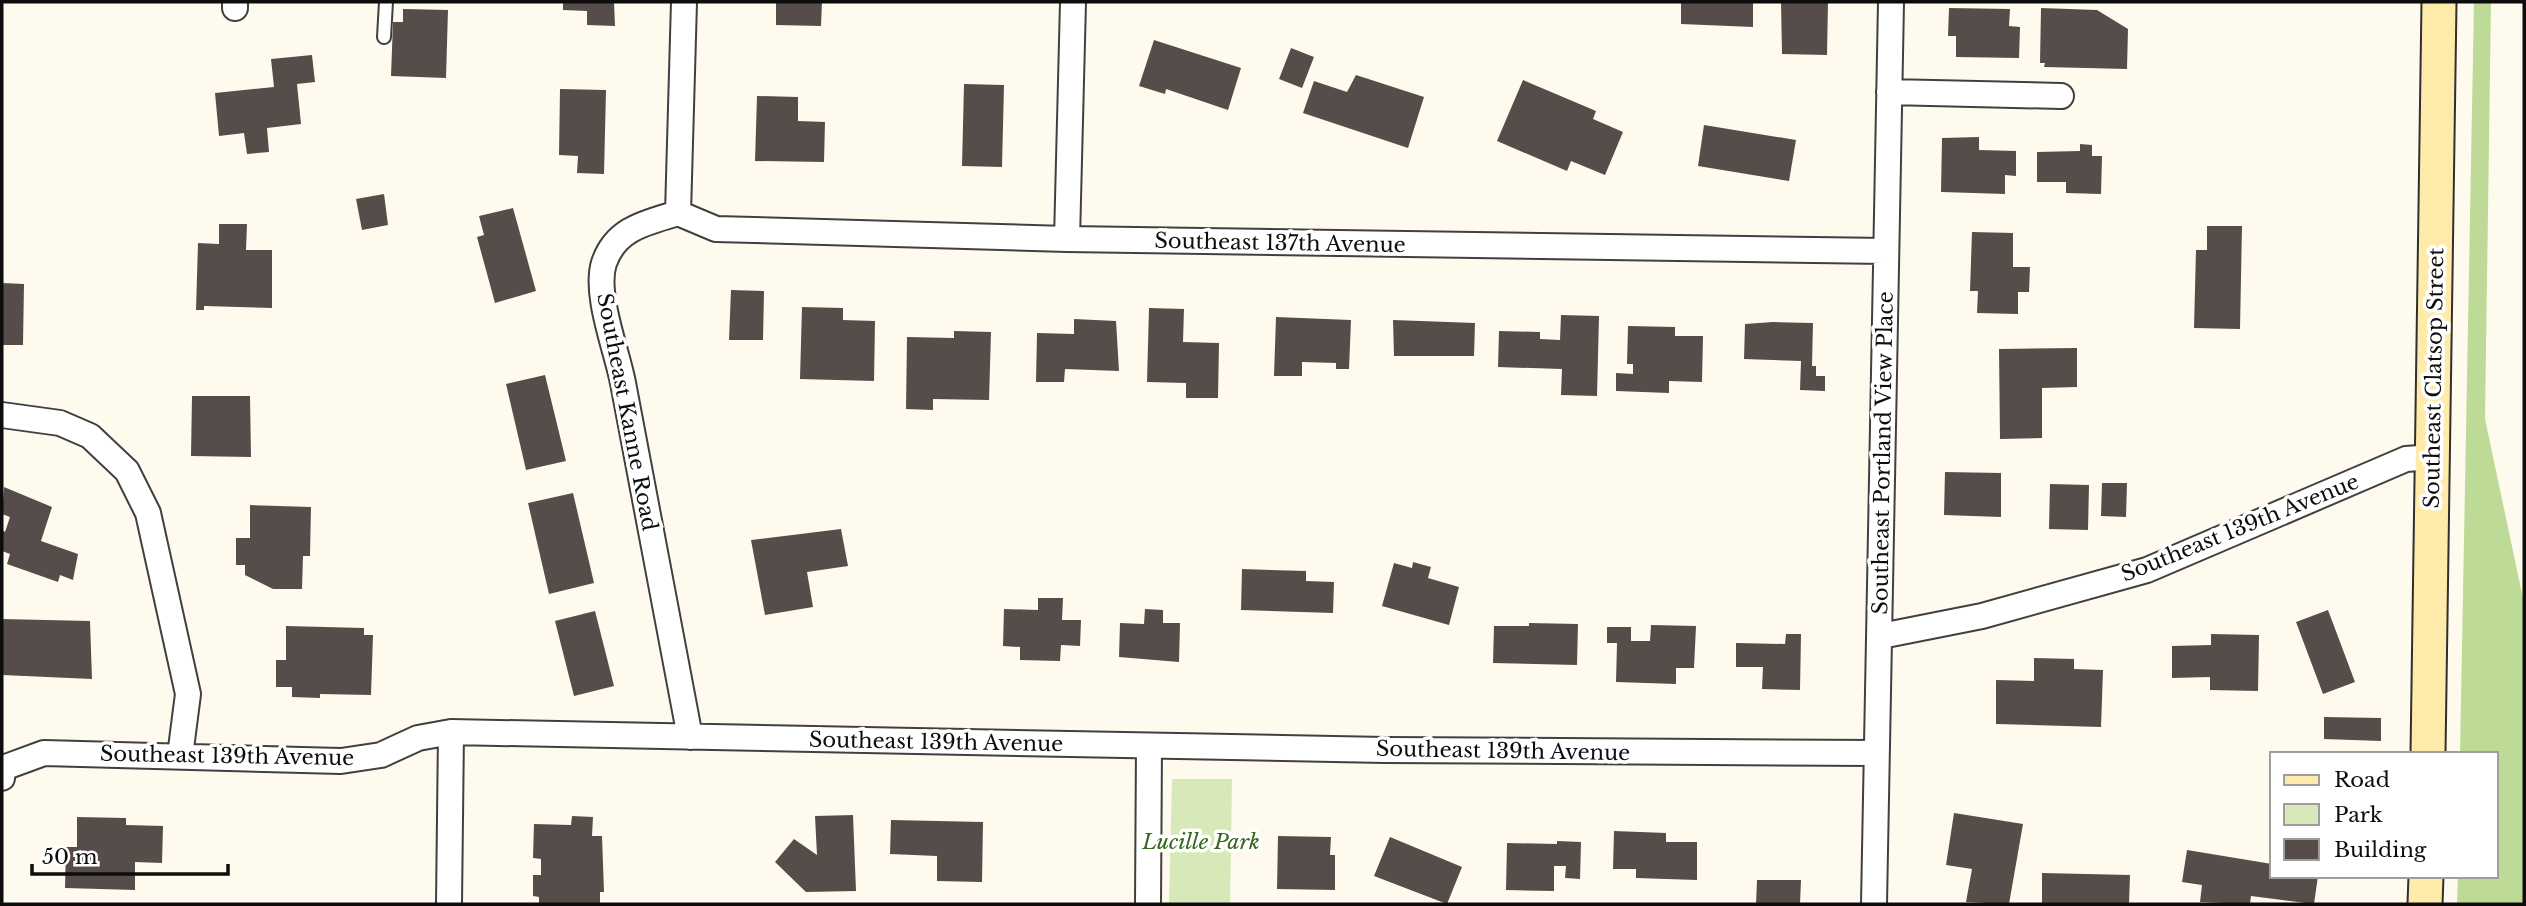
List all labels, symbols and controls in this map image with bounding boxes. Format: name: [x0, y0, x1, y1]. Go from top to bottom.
street label: Southeast 137th Avenue: [1154, 228, 1406, 258]
street label: Southeast Clatsop Street: [2419, 247, 2449, 509]
street label: Southeast Kanne Road: [591, 291, 663, 533]
street label: Southeast Portland View Place: [1867, 291, 1899, 615]
street label: Southeast 139th Avenue: [2117, 468, 2363, 588]
street label: Southeast 139th Avenue: [809, 727, 1063, 757]
street label: Southeast 139th Avenue: [1376, 736, 1630, 766]
street label: Southeast 139th Avenue: [100, 741, 354, 771]
legend: [2270, 752, 2498, 878]
text: Road: [2334, 767, 2390, 793]
text: Park: [2334, 802, 2383, 828]
park label: Lucille Park: [1141, 829, 1260, 855]
scale bar: [32, 832, 228, 876]
text: Building: [2334, 837, 2427, 863]
text: 50 m: [42, 844, 98, 870]

